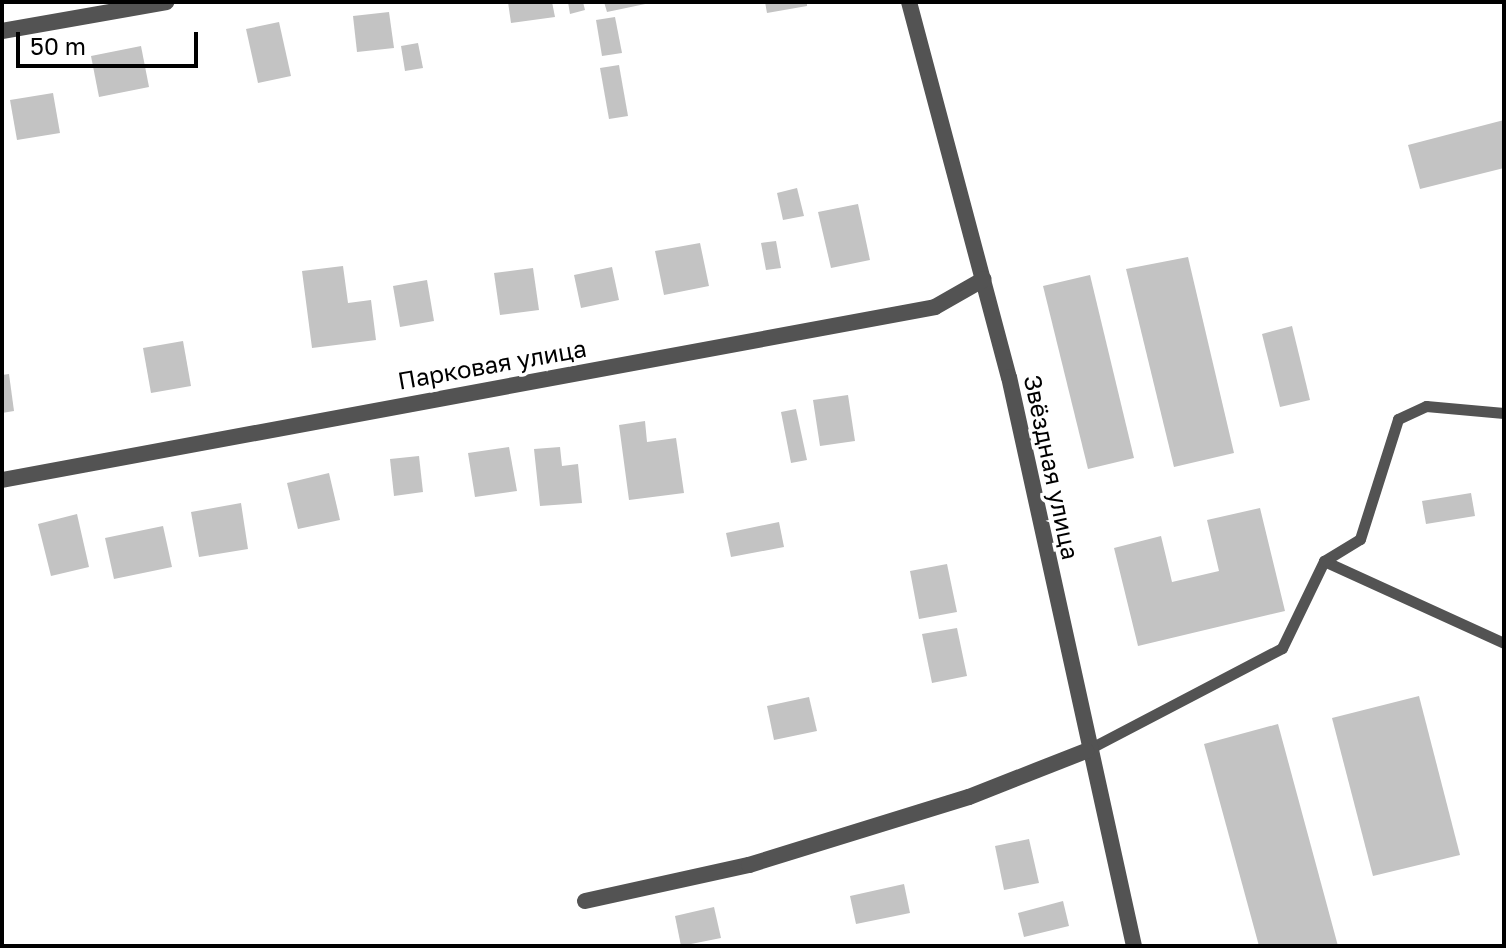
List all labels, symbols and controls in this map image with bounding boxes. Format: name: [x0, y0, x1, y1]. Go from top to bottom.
scale bar: [20, 16, 202, 66]
text: 50 m: [30, 31, 86, 60]
street label: Парковая улица: [395, 333, 589, 395]
street label: Звёздная улица: [1018, 372, 1086, 562]

